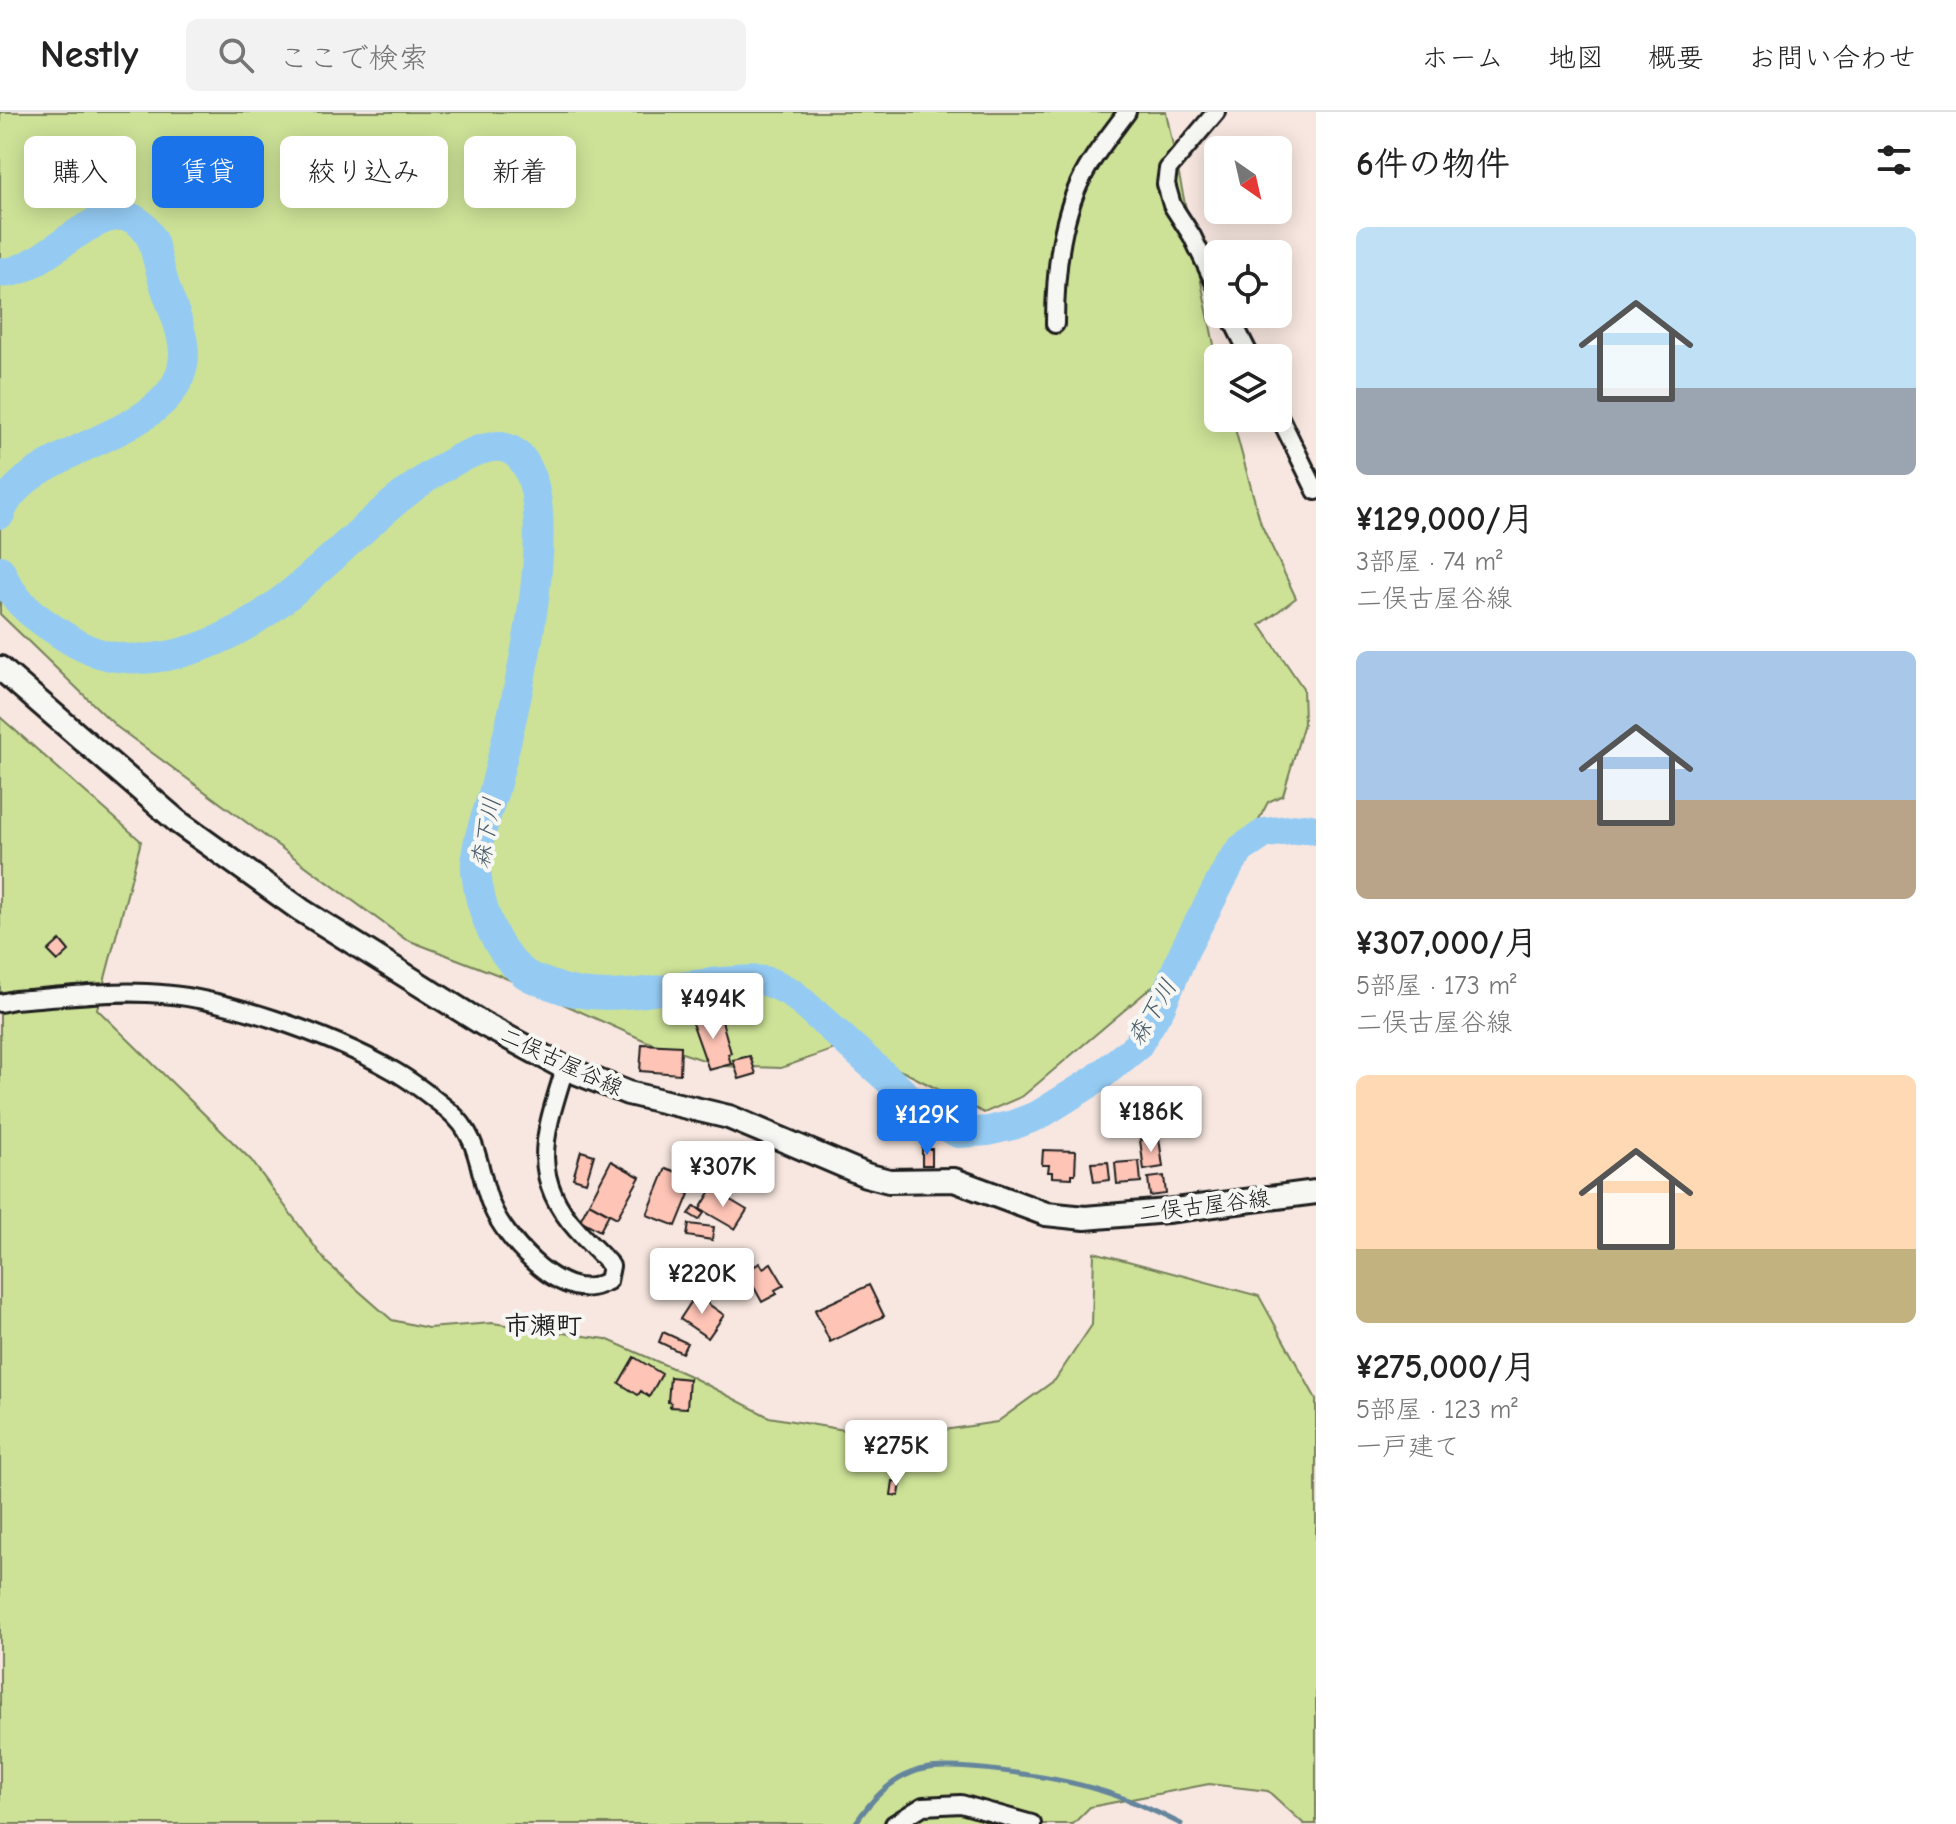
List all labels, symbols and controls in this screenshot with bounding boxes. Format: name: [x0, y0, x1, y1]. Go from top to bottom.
search box: [186, 19, 746, 91]
text: Nestly: [40, 33, 138, 77]
icon: search: [214, 33, 258, 77]
text: ここで検索: [278, 41, 428, 76]
text: ホーム: [1421, 42, 1504, 74]
text: 地図: [1548, 42, 1604, 74]
text: 概要: [1648, 42, 1704, 74]
text: お問い合わせ: [1748, 42, 1916, 74]
chip: 購入: [24, 136, 136, 208]
chip: 賃貸: [152, 136, 264, 208]
chip: 絞り込み: [280, 136, 448, 208]
chip: 新着: [464, 136, 576, 208]
north arrow: [1204, 136, 1292, 224]
map controls: [1204, 136, 1292, 432]
icon: filters: [1872, 138, 1916, 182]
text: 6件の物件: [1356, 144, 1510, 184]
button: locate: [1204, 240, 1292, 328]
icon: home: [1564, 279, 1708, 423]
button: layers: [1204, 344, 1292, 432]
text: ¥129,000/月: [1356, 499, 1535, 539]
text: 3部屋 · 74 m²: [1356, 547, 1503, 577]
text: 二俣古屋谷線: [1356, 584, 1512, 614]
icon: home: [1564, 703, 1708, 847]
water label: 森下川: [466, 795, 506, 871]
text: ¥307,000/月: [1356, 923, 1538, 963]
text: 5部屋 · 173 m²: [1356, 971, 1516, 1001]
pin: ¥494K: [657, 973, 769, 1041]
water label: 森下川: [1121, 974, 1183, 1050]
text: ¥494K: [680, 984, 746, 1014]
text: 二俣古屋谷線: [1356, 1008, 1512, 1038]
street label: 二俣古屋谷線: [496, 1022, 627, 1102]
pin: ¥186K: [1095, 1086, 1207, 1154]
pin: ¥129K: [871, 1089, 983, 1157]
text: ¥186K: [1119, 1097, 1183, 1127]
text: ¥129K: [895, 1100, 959, 1130]
icon: home: [1564, 1127, 1708, 1271]
pin: ¥307K: [667, 1141, 779, 1209]
text: ¥307K: [690, 1152, 756, 1182]
street label: 二俣古屋谷線: [1137, 1185, 1271, 1227]
pin: ¥220K: [646, 1248, 758, 1316]
text: ¥220K: [668, 1259, 736, 1289]
district label: 市瀬町: [504, 1311, 582, 1341]
text: ¥275,000/月: [1356, 1347, 1536, 1387]
text: 5部屋 · 123 m²: [1356, 1395, 1518, 1425]
pin: ¥275K: [840, 1420, 952, 1488]
text: ¥275K: [863, 1431, 929, 1461]
text: 一戸建て: [1356, 1432, 1460, 1462]

